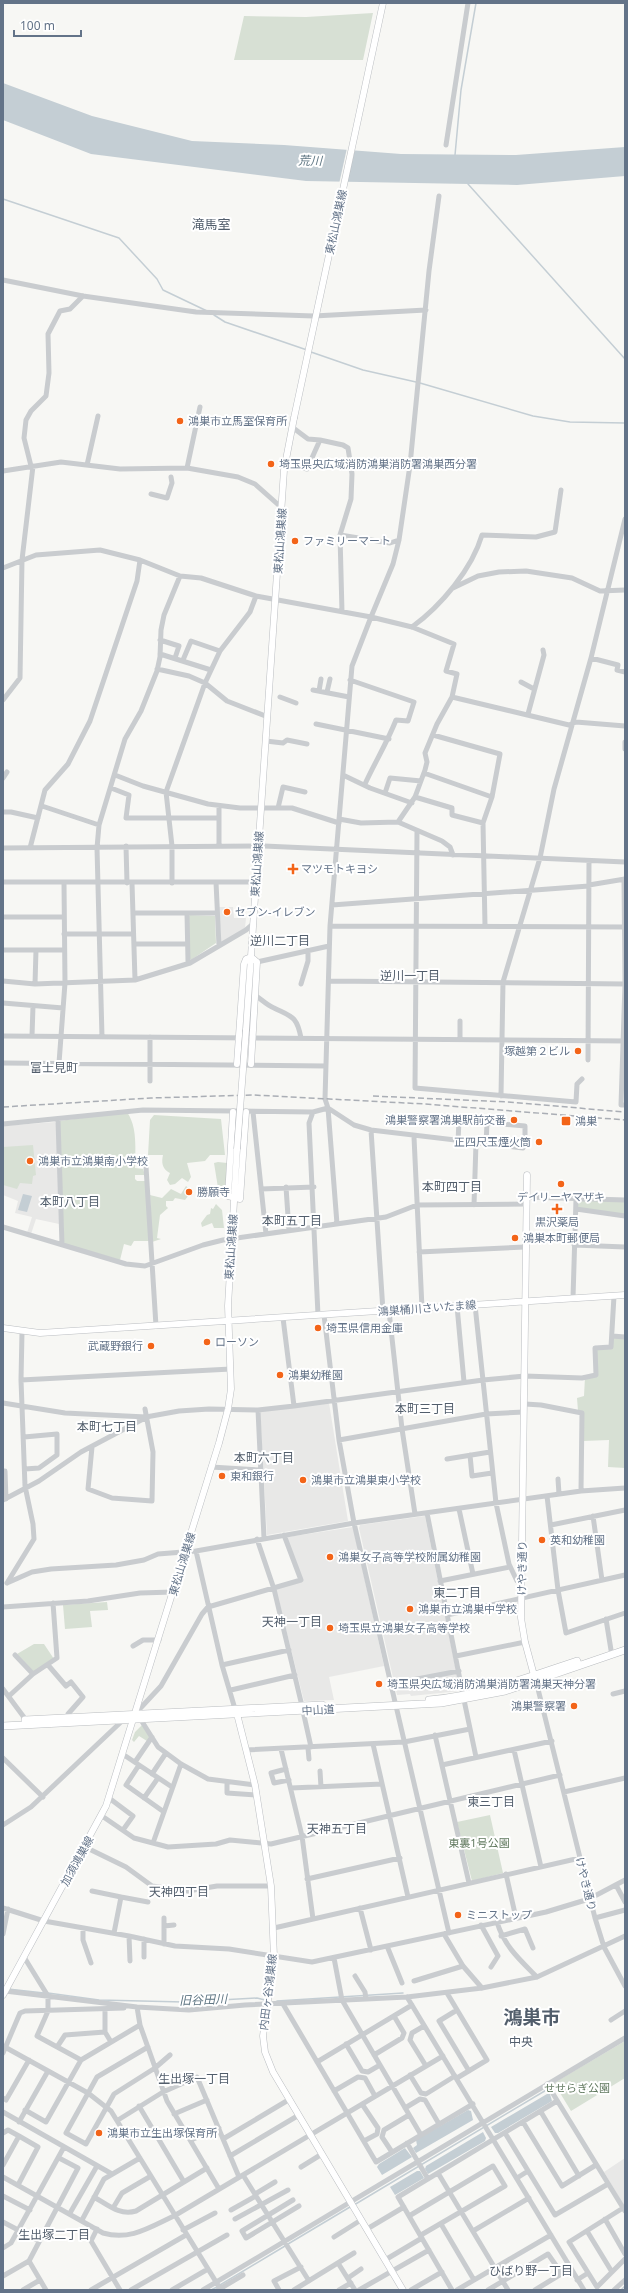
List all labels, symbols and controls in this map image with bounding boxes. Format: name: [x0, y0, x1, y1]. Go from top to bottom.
scale bar: [14, 12, 81, 38]
text: 100 m: [20, 17, 55, 34]
water label: 荒川: [298, 152, 324, 169]
street label: 東松山鴻巣線: [321, 188, 350, 256]
district label: 滝馬室: [191, 215, 231, 233]
place label: 鴻巣市立馬室保育所: [188, 413, 288, 428]
marker: 鴻巣市立馬室保育所: [175, 416, 185, 426]
place label: 埼玉県央広域消防鴻巣消防署鴻巣西分署: [279, 456, 477, 471]
marker: 埼玉県央広域消防鴻巣消防署鴻巣西分署: [266, 459, 276, 469]
street label: 東松山鴻巣線: [270, 508, 289, 574]
place label: ファミリーマート: [303, 533, 391, 548]
marker: ファミリーマート: [290, 536, 300, 546]
street label: 東松山鴻巣線: [247, 831, 266, 897]
place label: マツモトキヨシ: [301, 861, 378, 876]
marker: マツモトキヨシ: [288, 864, 298, 874]
place label: セブン-イレブン: [235, 904, 316, 919]
marker: セブン-イレブン: [222, 907, 232, 917]
district label: 逆川二丁目: [250, 932, 310, 949]
district label: 逆川一丁目: [380, 967, 440, 984]
place label: 塚越第２ビル: [504, 1043, 570, 1058]
marker: 塚越第２ビル: [573, 1046, 583, 1056]
district label: 富士見町: [30, 1059, 78, 1076]
place label: 鴻巣警察署鴻巣駅前交番: [385, 1112, 506, 1127]
place label: 鴻巣: [575, 1113, 597, 1128]
marker: 鴻巣警察署鴻巣駅前交番: [509, 1115, 519, 1125]
marker: 鴻巣: [560, 1115, 572, 1127]
place label: 正四尺玉煙火筒: [454, 1134, 531, 1149]
marker: 正四尺玉煙火筒: [534, 1137, 544, 1147]
place label: 鴻巣市立鴻巣南小学校: [38, 1153, 148, 1168]
marker: 鴻巣市立鴻巣南小学校: [25, 1156, 35, 1166]
district label: 本町四丁目: [422, 1178, 482, 1195]
marker: デイリーヤマザキ: [556, 1179, 566, 1189]
place label: 勝願寺: [197, 1184, 230, 1199]
marker: 勝願寺: [184, 1187, 194, 1197]
place label: デイリーヤマザキ: [517, 1189, 605, 1204]
district label: 本町八丁目: [40, 1193, 100, 1210]
marker: 黒沢薬局: [552, 1204, 562, 1214]
district label: 本町五丁目: [262, 1212, 322, 1229]
street label: 東松山鴻巣線: [221, 1214, 240, 1280]
place label: 黒沢薬局: [535, 1214, 579, 1229]
place label: 鴻巣本町郵便局: [523, 1230, 600, 1245]
marker: 鴻巣本町郵便局: [510, 1233, 520, 1243]
street label: 鴻巣桶川さいたま線: [377, 1297, 477, 1318]
place label: 埼玉県信用金庫: [326, 1320, 403, 1335]
marker: 埼玉県信用金庫: [313, 1323, 323, 1333]
place label: ローソン: [215, 1334, 259, 1349]
marker: ローソン: [202, 1337, 212, 1347]
place label: 武蔵野銀行: [88, 1338, 143, 1353]
marker: 武蔵野銀行: [146, 1341, 156, 1351]
place label: 鴻巣幼稚園: [288, 1367, 343, 1382]
marker: 鴻巣幼稚園: [275, 1370, 285, 1380]
district label: 本町三丁目: [395, 1400, 455, 1417]
district label: 本町七丁目: [77, 1418, 137, 1435]
district label: 本町六丁目: [234, 1449, 294, 1466]
place label: 東和銀行: [230, 1468, 274, 1483]
marker: 東和銀行: [217, 1471, 227, 1481]
place label: 鴻巣市立鴻巣東小学校: [311, 1472, 421, 1487]
marker: 鴻巣市立鴻巣東小学校: [298, 1475, 308, 1485]
street label: 東松山鴻巣線: [165, 1530, 198, 1598]
place label: 英和幼稚園: [550, 1532, 605, 1547]
marker: 英和幼稚園: [537, 1535, 547, 1545]
street label: けやき通り: [514, 1540, 529, 1596]
place label: 鴻巣女子高等学校附属幼稚園: [338, 1549, 481, 1564]
marker: 鴻巣女子高等学校附属幼稚園: [325, 1552, 335, 1562]
district label: 東二丁目: [433, 1584, 481, 1601]
place label: 鴻巣市立鴻巣中学校: [418, 1601, 517, 1616]
marker: 鴻巣市立鴻巣中学校: [405, 1604, 415, 1614]
district label: 天神一丁目: [262, 1613, 322, 1630]
place label: 埼玉県立鴻巣女子高等学校: [338, 1620, 470, 1635]
marker: 埼玉県立鴻巣女子高等学校: [325, 1623, 335, 1633]
place label: 埼玉県央広域消防鴻巣消防署鴻巣天神分署: [387, 1676, 596, 1691]
marker: 埼玉県央広域消防鴻巣消防署鴻巣天神分署: [374, 1679, 384, 1689]
place label: 鴻巣警察署: [511, 1698, 566, 1713]
street label: 中山道: [301, 1701, 335, 1718]
marker: 鴻巣警察署: [569, 1701, 579, 1711]
district label: 東三丁目: [467, 1793, 515, 1810]
district label: 天神五丁目: [307, 1820, 367, 1837]
street label: 加須鴻巣線: [57, 1833, 96, 1888]
park label: 東裏1号公園: [448, 1835, 510, 1850]
street label: けやき通り: [573, 1855, 600, 1912]
district label: 天神四丁目: [149, 1883, 209, 1900]
place label: ミニストップ: [466, 1907, 532, 1922]
marker: ミニストップ: [453, 1910, 463, 1920]
street label: 内田ヶ谷鴻巣線: [255, 1953, 280, 2031]
water label: 旧谷田川: [179, 1990, 229, 2009]
district label: 鴻巣市: [503, 2004, 561, 2030]
district label: 中央: [509, 2033, 533, 2050]
district label: 生出塚一丁目: [158, 2070, 230, 2087]
park label: せせらぎ公園: [544, 2080, 610, 2095]
place label: 鴻巣市立生出塚保育所: [107, 2125, 218, 2140]
marker: 鴻巣市立生出塚保育所: [94, 2128, 104, 2138]
district label: 生出塚二丁目: [18, 2226, 90, 2243]
district label: ひばり野一丁目: [489, 2262, 573, 2279]

